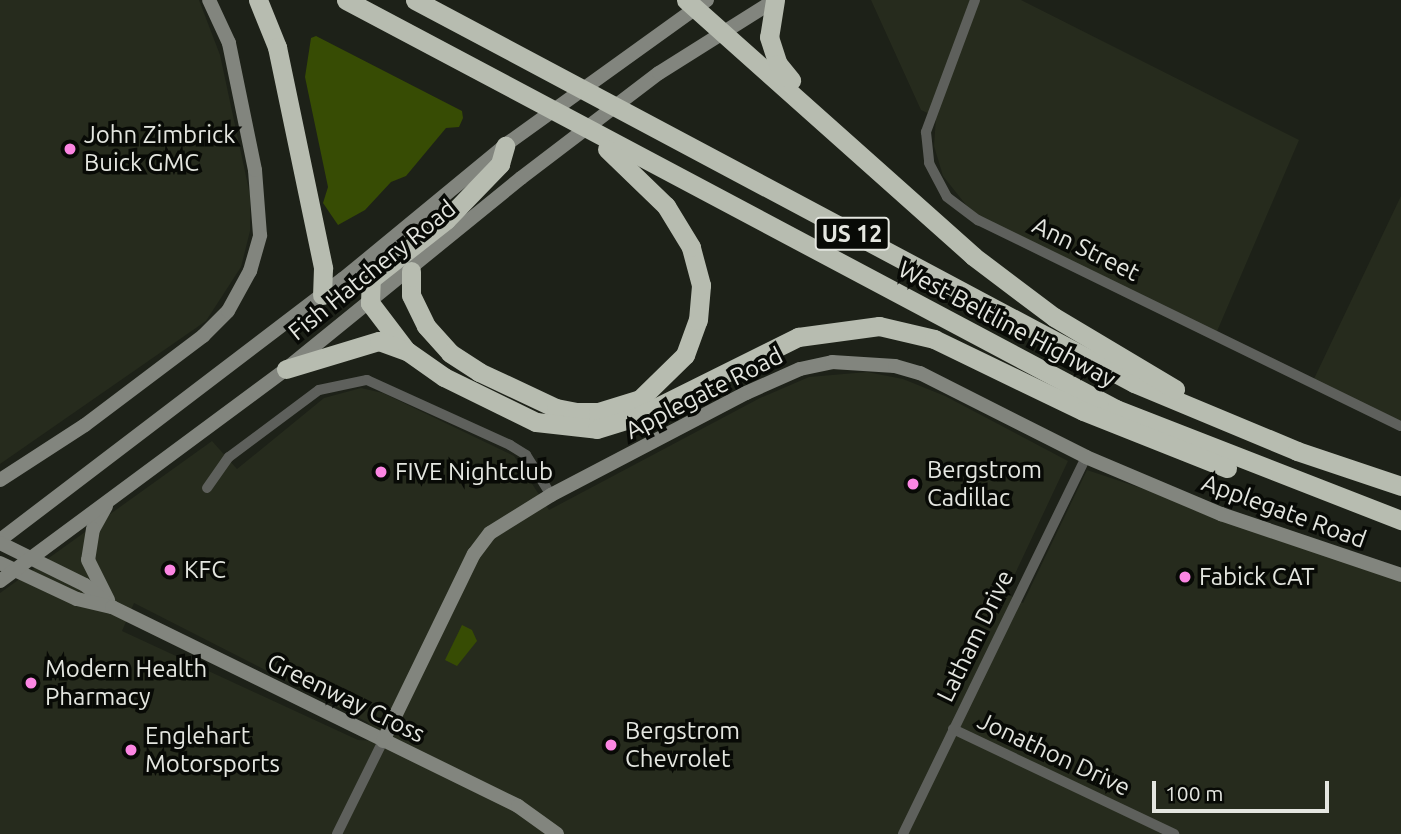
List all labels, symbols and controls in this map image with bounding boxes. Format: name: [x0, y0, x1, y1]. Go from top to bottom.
place label: John Zimbrick Buick GMC: [84, 121, 235, 177]
marker: John Zimbrick Buick GMC: [62, 141, 78, 157]
street label: Fish Hatchery Road: [283, 194, 461, 346]
street label: Ann Street: [1028, 211, 1144, 287]
road number: US 12: [814, 215, 890, 254]
street label: West Beltline Highway: [894, 255, 1120, 393]
street label: Applegate Road: [620, 341, 788, 445]
place label: Bergstrom Cadillac: [927, 456, 1042, 512]
place label: FIVE Nightclub: [395, 458, 553, 486]
marker: FIVE Nightclub: [373, 464, 389, 480]
street label: Applegate Road: [1198, 468, 1370, 554]
marker: Bergstrom Cadillac: [905, 476, 921, 492]
place label: KFC: [184, 556, 226, 584]
marker: KFC: [162, 562, 178, 578]
place label: Fabick CAT: [1199, 563, 1315, 591]
street label: Latham Drive: [931, 565, 1019, 707]
marker: Fabick CAT: [1177, 569, 1193, 585]
street label: Greenway Cross: [262, 647, 430, 749]
place label: Modern Health Pharmacy: [45, 655, 207, 711]
marker: Modern Health Pharmacy: [23, 675, 39, 691]
street label: Jonathon Drive: [973, 706, 1135, 802]
place label: Bergstrom Chevrolet: [625, 717, 740, 773]
place label: Englehart Motorsports: [145, 722, 280, 778]
marker: Bergstrom Chevrolet: [603, 737, 619, 753]
marker: Englehart Motorsports: [123, 742, 139, 758]
scale bar: [1156, 768, 1333, 812]
text: 100 m: [1165, 781, 1223, 805]

